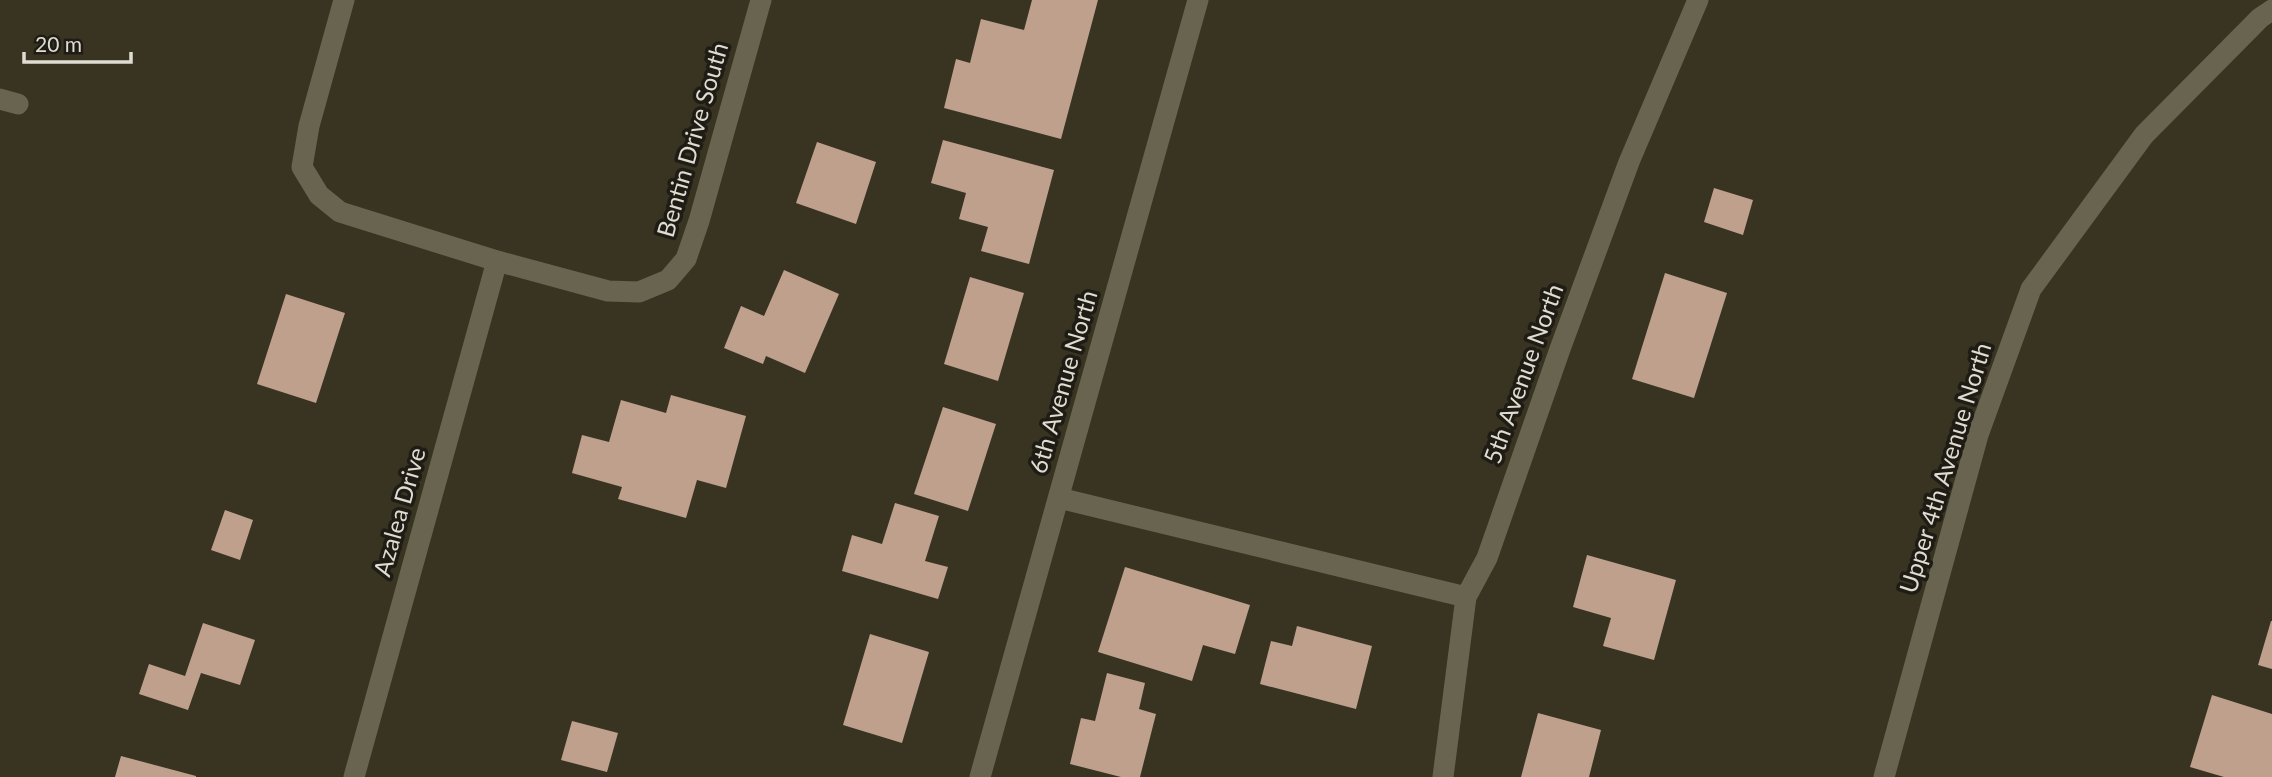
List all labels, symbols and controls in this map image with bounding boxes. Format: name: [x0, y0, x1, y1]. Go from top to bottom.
scale bar: [24, 21, 131, 65]
text: 20 m: [35, 31, 82, 56]
street label: Bentin Drive South: [650, 39, 733, 240]
street label: 5th Avenue North: [1477, 280, 1569, 467]
street label: 6th Avenue North: [1023, 287, 1103, 476]
street label: Upper 4th Avenue North: [1893, 339, 1996, 596]
street label: Azalea Drive: [366, 444, 431, 579]

